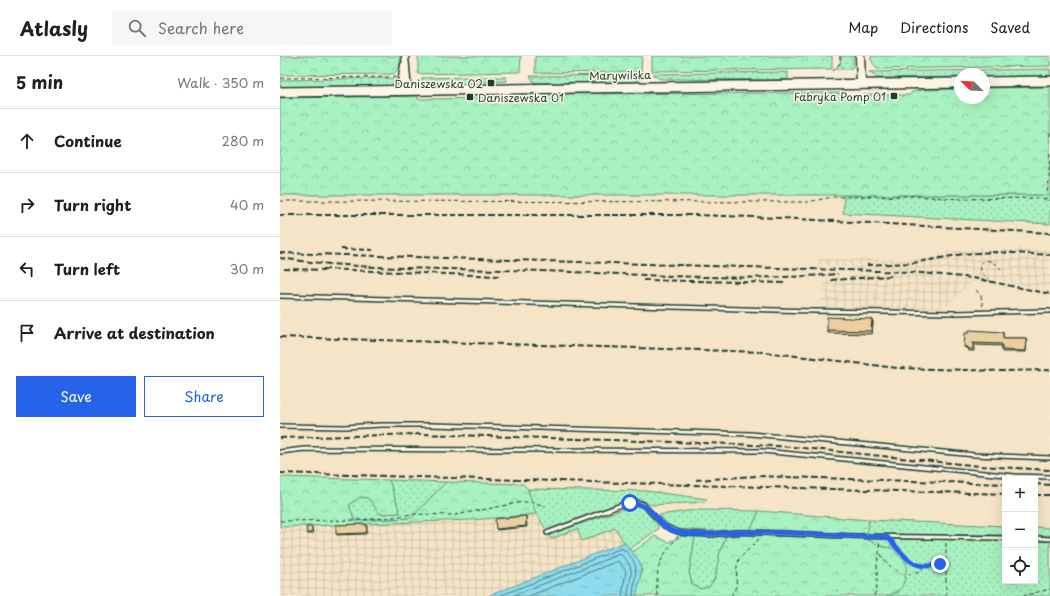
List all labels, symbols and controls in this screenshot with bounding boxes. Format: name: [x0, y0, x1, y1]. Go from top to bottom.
search box: [112, 10, 392, 46]
text: Atlasly: [20, 14, 88, 42]
text: Search here: [158, 16, 244, 39]
icon: search: [126, 17, 148, 39]
text: Map: [848, 17, 878, 38]
text: Directions: [900, 17, 968, 38]
text: Saved: [990, 17, 1030, 38]
street label: Marywilska: [589, 66, 651, 84]
north arrow: [954, 68, 990, 104]
text: 5 min: [16, 69, 63, 95]
text: Walk · 350 m: [177, 73, 264, 92]
place label: Daniszewska 02: [395, 75, 483, 92]
marker: Daniszewska 02: [486, 78, 496, 88]
place label: Fabryka Pomp 01: [794, 88, 886, 105]
place label: Daniszewska 01: [478, 89, 564, 106]
marker: Fabryka Pomp 01: [889, 91, 899, 101]
marker: Daniszewska 01: [465, 92, 475, 102]
text: Continue: [54, 129, 122, 152]
icon: ahead: [16, 130, 38, 152]
text: 280 m: [222, 131, 264, 150]
text: Turn right: [54, 193, 131, 216]
icon: right: [16, 194, 38, 216]
text: 40 m: [230, 195, 264, 214]
text: Turn left: [54, 257, 120, 280]
icon: left: [16, 258, 38, 280]
text: 30 m: [230, 259, 264, 278]
text: Arrive at destination: [54, 321, 215, 344]
icon: arrive: [16, 322, 38, 344]
button: Save: [16, 376, 136, 417]
button: Share: [144, 376, 264, 417]
map controls: [1002, 476, 1038, 584]
button: +: [1002, 476, 1038, 512]
route start: [621, 494, 639, 512]
button: −: [1002, 512, 1038, 548]
button: locate: [1002, 548, 1038, 584]
route end: [931, 555, 949, 573]

